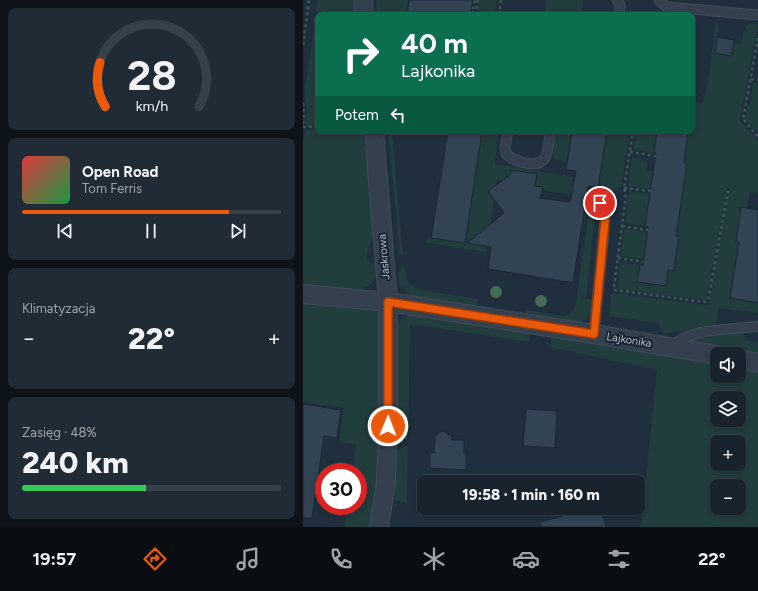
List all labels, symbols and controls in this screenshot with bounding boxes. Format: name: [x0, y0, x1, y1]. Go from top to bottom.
text: 40 m: [401, 26, 468, 60]
icon: right: [335, 28, 387, 80]
text: 28: [127, 50, 176, 100]
text: Lajkonika: [401, 60, 475, 82]
text: km/h: [135, 96, 168, 114]
icon: left: [387, 104, 409, 126]
text: Potem: [335, 106, 379, 124]
text: Open Road: [82, 163, 159, 181]
text: Tom Ferris: [82, 181, 142, 196]
pin: [583, 186, 617, 220]
icon: arrive: [589, 192, 611, 214]
icon: previous: [54, 220, 76, 242]
icon: pause: [140, 220, 162, 242]
icon: next: [227, 220, 249, 242]
street label: Jaskrowa: [376, 234, 392, 280]
text: Klimatyzacja: [22, 301, 95, 316]
text: 22°: [128, 320, 175, 357]
text: −: [22, 325, 36, 352]
text: +: [267, 325, 281, 352]
street label: Lajkonika: [606, 330, 652, 350]
map controls: [710, 347, 746, 515]
button: sound: [710, 347, 746, 383]
button: layers: [710, 391, 746, 427]
position arrow: [367, 405, 409, 447]
text: Zasięg · 48%: [22, 425, 97, 440]
button: +: [710, 435, 746, 471]
text: 240 km: [22, 444, 129, 481]
speed limit sign: 30: [315, 463, 367, 515]
button: −: [710, 479, 746, 515]
text: 19:58 · 1 min · 160 m: [462, 486, 600, 504]
icon: directions: [141, 545, 169, 573]
icon: music: [234, 545, 262, 573]
icon: phone: [327, 545, 355, 573]
icon: climate: [420, 545, 448, 573]
icon: car: [512, 545, 540, 573]
icon: filters: [605, 545, 633, 573]
text: 19:57: [32, 548, 76, 570]
text: 22°: [698, 548, 726, 570]

